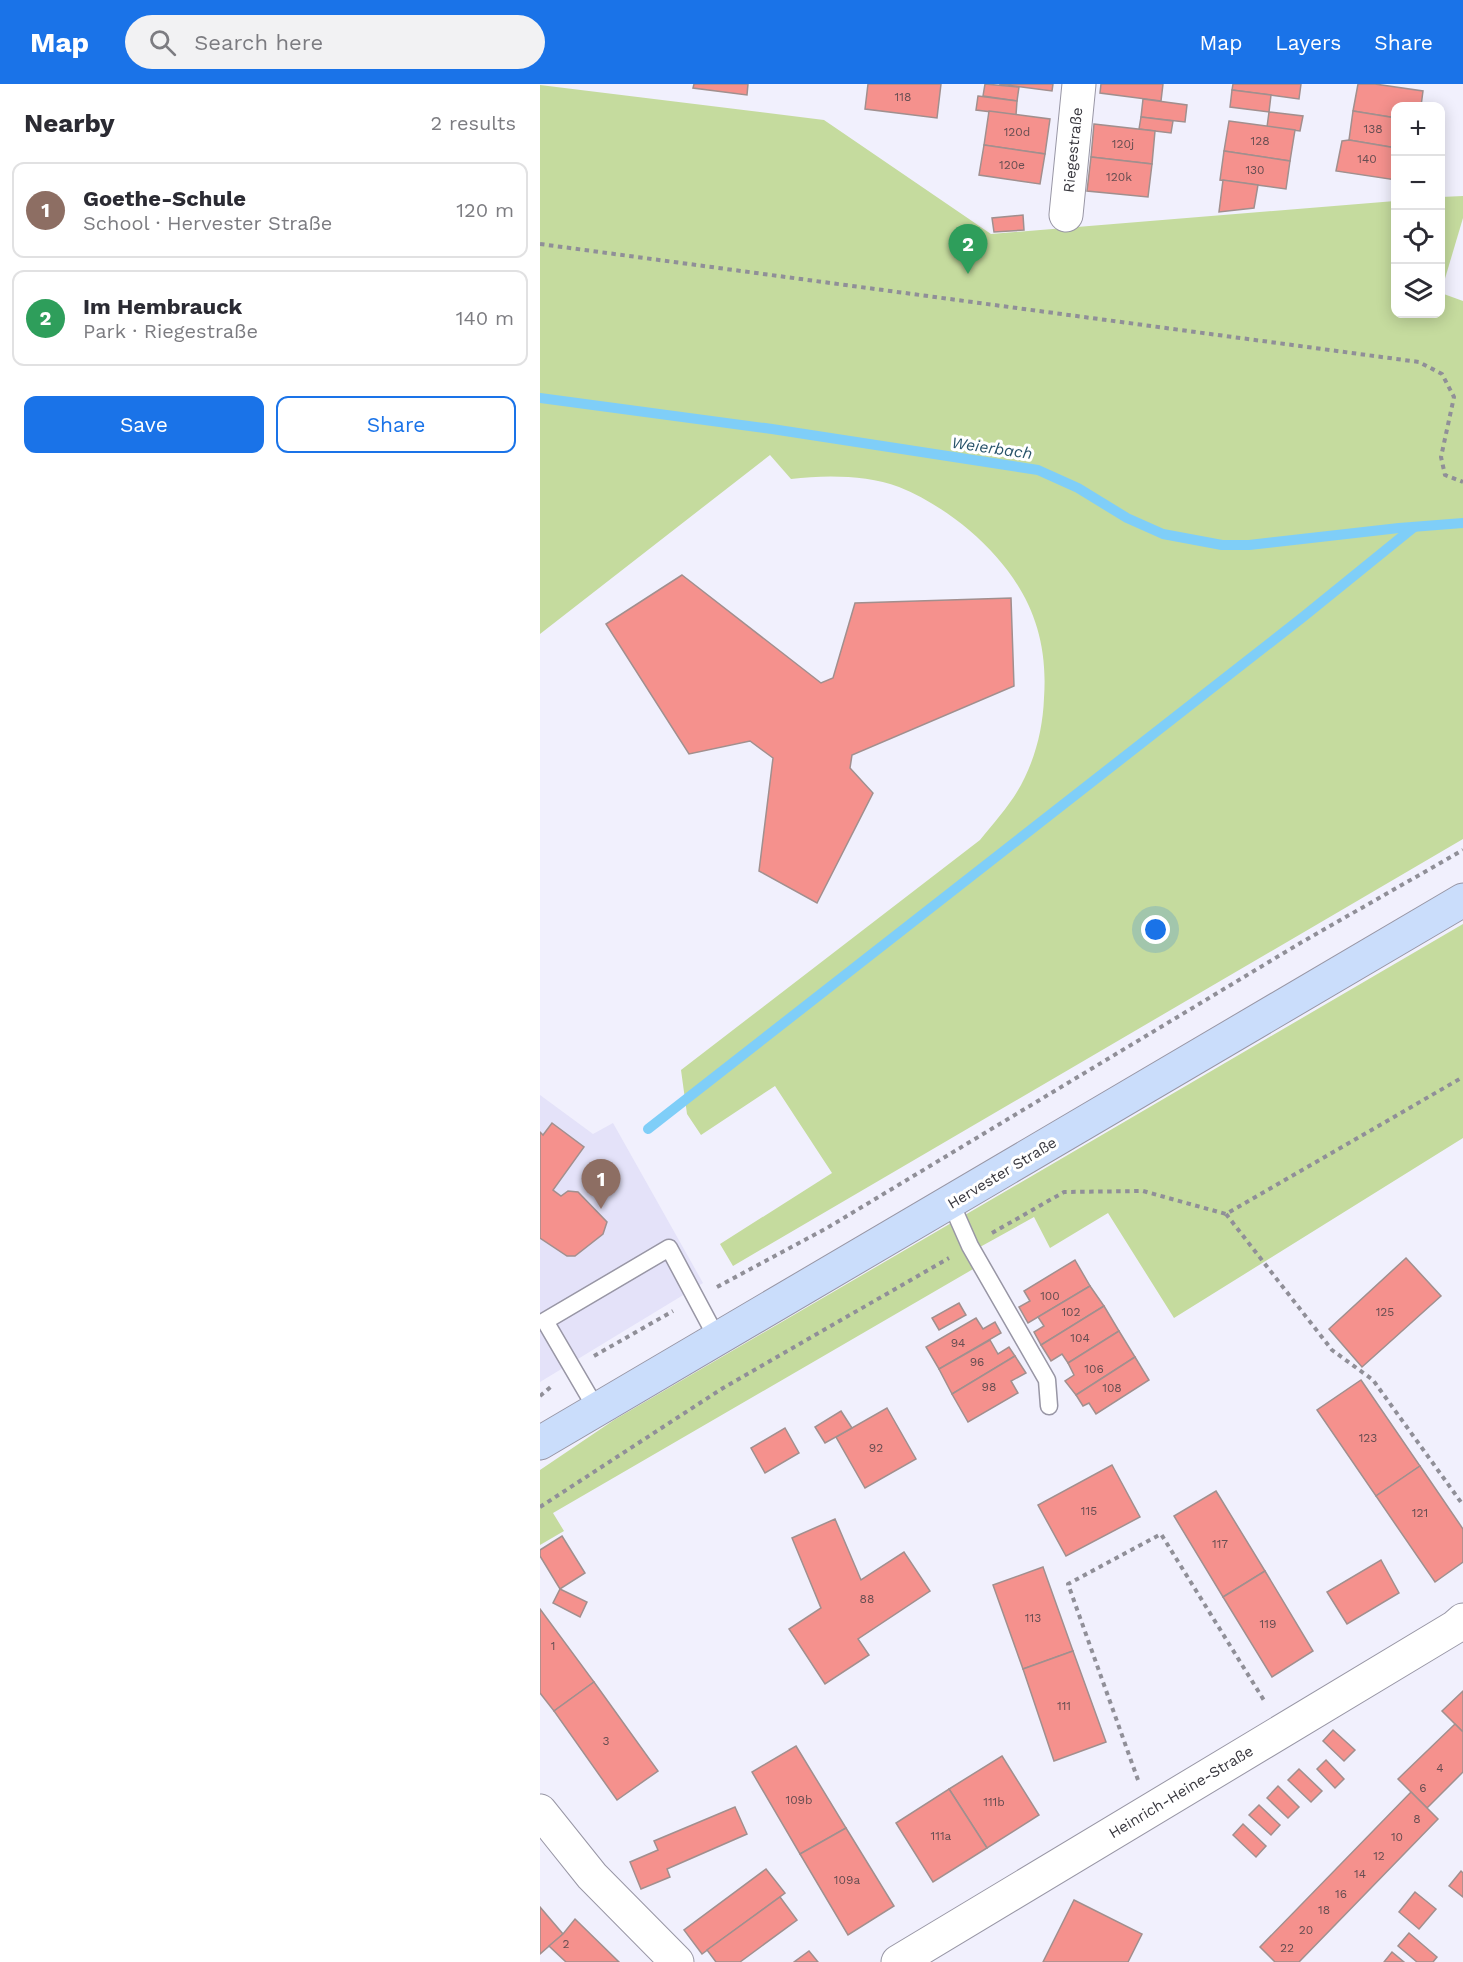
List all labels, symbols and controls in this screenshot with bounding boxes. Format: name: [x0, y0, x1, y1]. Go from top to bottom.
search box: [125, 15, 545, 69]
text: Map: [30, 26, 89, 59]
icon: search: [146, 26, 179, 59]
text: Search here: [194, 30, 323, 55]
text: Map: [1199, 30, 1242, 55]
text: Layers: [1275, 30, 1341, 55]
text: Share: [1374, 30, 1433, 55]
house number: 118: [895, 90, 911, 104]
map controls: [1391, 102, 1445, 318]
button: +: [1391, 102, 1445, 156]
street label: Riegestraße: [1060, 106, 1086, 194]
text: Nearby: [24, 108, 115, 138]
text: 2 results: [431, 111, 516, 135]
house number: 138: [1363, 122, 1383, 136]
house number: 120d: [1004, 125, 1030, 139]
house number: 128: [1250, 134, 1270, 148]
house number: 120j: [1112, 137, 1134, 151]
house number: 140: [1357, 152, 1377, 166]
button: −: [1391, 156, 1445, 210]
house number: 120e: [999, 158, 1025, 172]
house number: 130: [1245, 163, 1265, 177]
house number: 120k: [1106, 170, 1132, 184]
text: Goethe-Schule: [83, 186, 246, 211]
text: 1: [41, 198, 50, 222]
text: 120 m: [456, 198, 514, 222]
button: locate: [1391, 210, 1445, 264]
text: School · Hervester Straße: [83, 211, 332, 235]
pin: 2: [948, 224, 988, 274]
button: layers: [1391, 264, 1445, 318]
text: Im Hembrauck: [83, 294, 242, 319]
text: 2: [40, 306, 51, 330]
text: 140 m: [456, 306, 514, 330]
text: Park · Riegestraße: [83, 319, 258, 343]
button: Save: [24, 396, 264, 453]
button: Share: [276, 396, 516, 453]
water label: Weierbach: [951, 433, 1033, 463]
your location: [1141, 915, 1170, 944]
street label: Hervester Straße: [944, 1133, 1060, 1213]
pin: 1: [582, 1160, 620, 1209]
house number: 100: [1040, 1289, 1060, 1303]
house number: 102: [1061, 1305, 1081, 1319]
house number: 125: [1376, 1305, 1394, 1319]
house number: 104: [1070, 1331, 1090, 1345]
house number: 94: [951, 1336, 965, 1350]
house number: 96: [970, 1355, 984, 1369]
house number: 106: [1084, 1362, 1104, 1376]
house number: 98: [982, 1380, 996, 1394]
house number: 108: [1102, 1381, 1122, 1395]
house number: 123: [1359, 1431, 1377, 1445]
house number: 92: [869, 1441, 883, 1455]
house number: 115: [1081, 1504, 1097, 1518]
house number: 121: [1412, 1506, 1428, 1520]
house number: 117: [1212, 1537, 1228, 1551]
house number: 88: [860, 1592, 874, 1606]
house number: 113: [1025, 1611, 1041, 1625]
house number: 119: [1260, 1617, 1276, 1631]
house number: 1: [551, 1639, 555, 1653]
house number: 111: [1057, 1699, 1071, 1713]
house number: 3: [603, 1734, 610, 1748]
street label: Heinrich-Heine-Straße: [1106, 1742, 1256, 1842]
house number: 4: [1436, 1761, 1444, 1775]
house number: 6: [1419, 1781, 1427, 1795]
house number: 109b: [785, 1793, 813, 1807]
house number: 111b: [983, 1795, 1005, 1809]
house number: 8: [1413, 1812, 1421, 1826]
house number: 111a: [931, 1829, 952, 1843]
house number: 10: [1391, 1830, 1403, 1844]
house number: 12: [1373, 1849, 1385, 1863]
house number: 14: [1354, 1867, 1366, 1881]
house number: 109a: [834, 1873, 860, 1887]
house number: 16: [1335, 1887, 1347, 1901]
house number: 18: [1318, 1903, 1330, 1917]
house number: 20: [1299, 1923, 1313, 1937]
house number: 2: [563, 1937, 570, 1951]
house number: 22: [1280, 1941, 1294, 1955]

